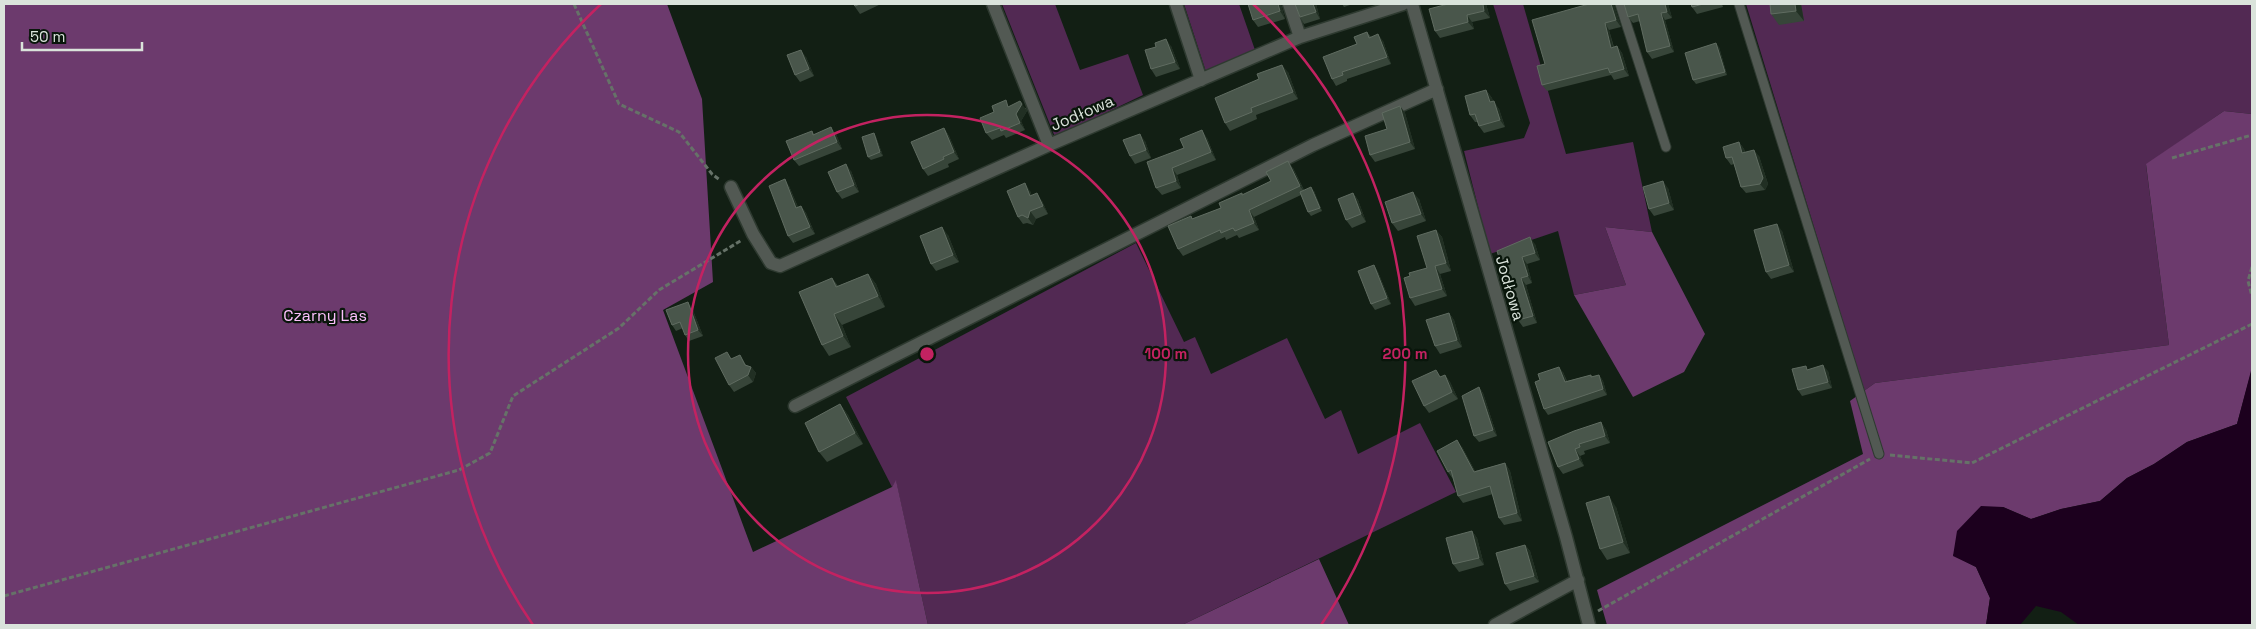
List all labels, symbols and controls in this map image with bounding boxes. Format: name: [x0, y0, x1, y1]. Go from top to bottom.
scale bar: [22, 20, 142, 52]
text: 50 m: [30, 27, 65, 46]
street label: Jodłowa: [1047, 90, 1117, 136]
street label: Jodłowa: [1491, 253, 1529, 323]
park label: Czarny Las: [283, 305, 367, 326]
text: 100 m: [1145, 344, 1187, 363]
text: 200 m: [1383, 344, 1427, 363]
centre of rings: [918, 345, 936, 363]

